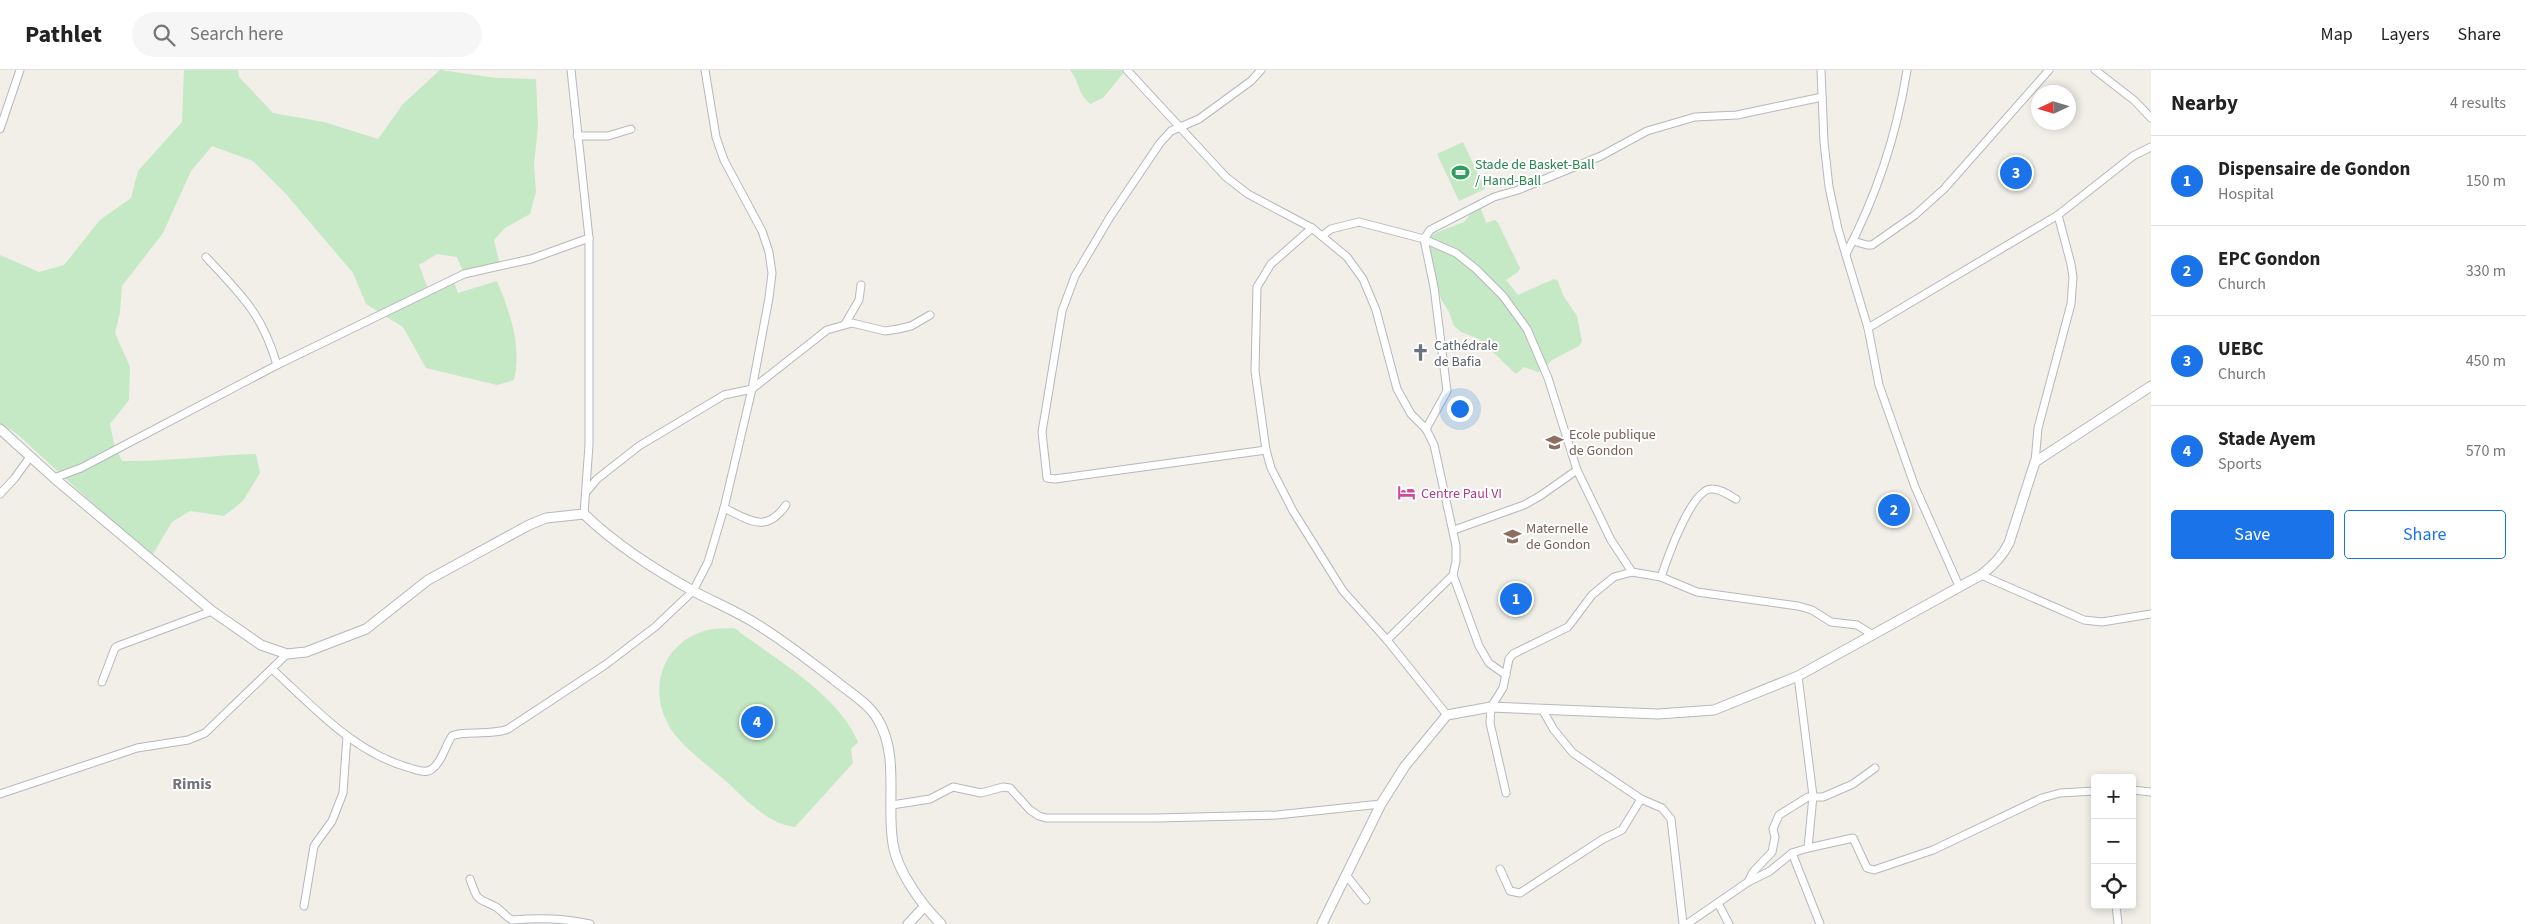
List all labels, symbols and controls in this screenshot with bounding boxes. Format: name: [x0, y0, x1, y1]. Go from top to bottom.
search box: [132, 12, 482, 57]
text: Pathlet: [25, 17, 102, 52]
icon: search: [150, 21, 178, 49]
text: Search here: [190, 21, 284, 48]
text: Map: [2321, 22, 2353, 47]
text: Layers: [2381, 22, 2430, 47]
text: Share: [2458, 22, 2501, 47]
north arrow: [2031, 85, 2076, 130]
text: Nearby: [2171, 88, 2238, 118]
text: 4 results: [2450, 92, 2506, 114]
pin: 3: [2000, 154, 2032, 192]
place label: Stade de Basket-Ball / Hand-Ball: [1475, 155, 1595, 191]
text: Dispensaire de Gondon: [2218, 156, 2410, 183]
sports icon: Stade de Basket-Ball / Hand-Ball: [1451, 162, 1471, 182]
text: 1: [2183, 170, 2191, 192]
text: 150 m: [2466, 170, 2506, 192]
text: Hospital: [2218, 183, 2274, 205]
text: EPC Gondon: [2218, 246, 2320, 273]
text: 2: [2183, 260, 2191, 282]
text: 330 m: [2466, 260, 2506, 282]
text: Church: [2218, 273, 2266, 295]
place label: Cathédrale de Bafia: [1434, 336, 1498, 372]
text: UEBC: [2218, 336, 2264, 363]
church icon: Cathédrale de Bafia: [1410, 343, 1430, 363]
text: 3: [2183, 350, 2191, 372]
text: 450 m: [2466, 350, 2506, 372]
text: Church: [2218, 363, 2266, 385]
your location: [1447, 396, 1473, 422]
place label: Ecole publique de Gondon: [1569, 425, 1656, 461]
text: Stade Ayem: [2218, 426, 2316, 453]
school or university icon: Ecole publique de Gondon: [1545, 432, 1565, 452]
text: 4: [2183, 440, 2191, 462]
text: 570 m: [2466, 440, 2506, 462]
text: Sports: [2218, 453, 2262, 475]
hotel icon: Centre Paul VI: [1397, 483, 1417, 503]
place label: Centre Paul VI: [1421, 484, 1502, 504]
pin: 2: [1878, 491, 1910, 529]
button: Save: [2171, 510, 2334, 559]
button: Share: [2344, 510, 2506, 559]
place label: Maternelle de Gondon: [1526, 519, 1590, 555]
school or university icon: Maternelle de Gondon: [1502, 526, 1522, 546]
pin: 1: [1500, 580, 1532, 618]
pin: 4: [741, 703, 773, 741]
district label: Rimis: [172, 773, 212, 795]
map controls: [2091, 774, 2136, 909]
button: +: [2091, 774, 2136, 819]
button: −: [2091, 819, 2136, 864]
button: locate: [2091, 864, 2136, 909]

